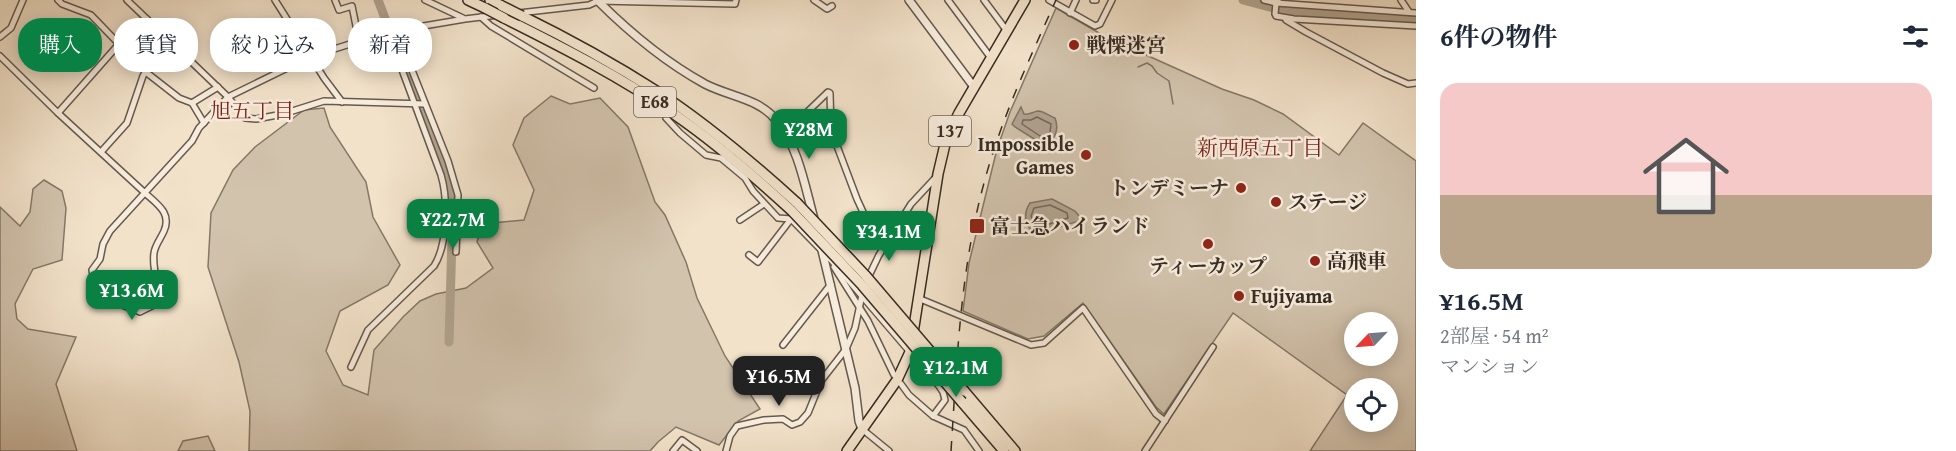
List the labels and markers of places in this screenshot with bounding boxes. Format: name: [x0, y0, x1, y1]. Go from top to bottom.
place label: 戦慄迷宮: [1086, 30, 1166, 59]
marker: 戦慄迷宮: [1067, 38, 1081, 52]
pin: ¥28M: [773, 109, 845, 160]
place label: Impossible Games: [978, 129, 1074, 181]
marker: Impossible Games: [1079, 148, 1093, 162]
place label: トンデミーナ: [1109, 173, 1229, 202]
marker: トンデミーナ: [1234, 181, 1248, 195]
place label: ステージ: [1288, 187, 1367, 216]
marker: ステージ: [1269, 195, 1283, 209]
pin: ¥22.7M: [404, 199, 502, 250]
pin: ¥34.1M: [840, 211, 938, 262]
place label: 富士急ハイランド: [990, 211, 1150, 240]
marker: 富士急ハイランド: [968, 217, 986, 235]
marker: ティーカップ: [1201, 237, 1215, 251]
place label: 高飛車: [1327, 246, 1387, 275]
place label: ティーカップ: [1149, 251, 1267, 280]
marker: 高飛車: [1308, 254, 1322, 268]
pin: ¥13.6M: [83, 270, 181, 321]
place label: Fujiyama: [1251, 281, 1333, 310]
marker: Fujiyama: [1232, 289, 1246, 303]
pin: ¥12.1M: [907, 347, 1005, 398]
pin: ¥16.5M: [730, 356, 828, 407]

